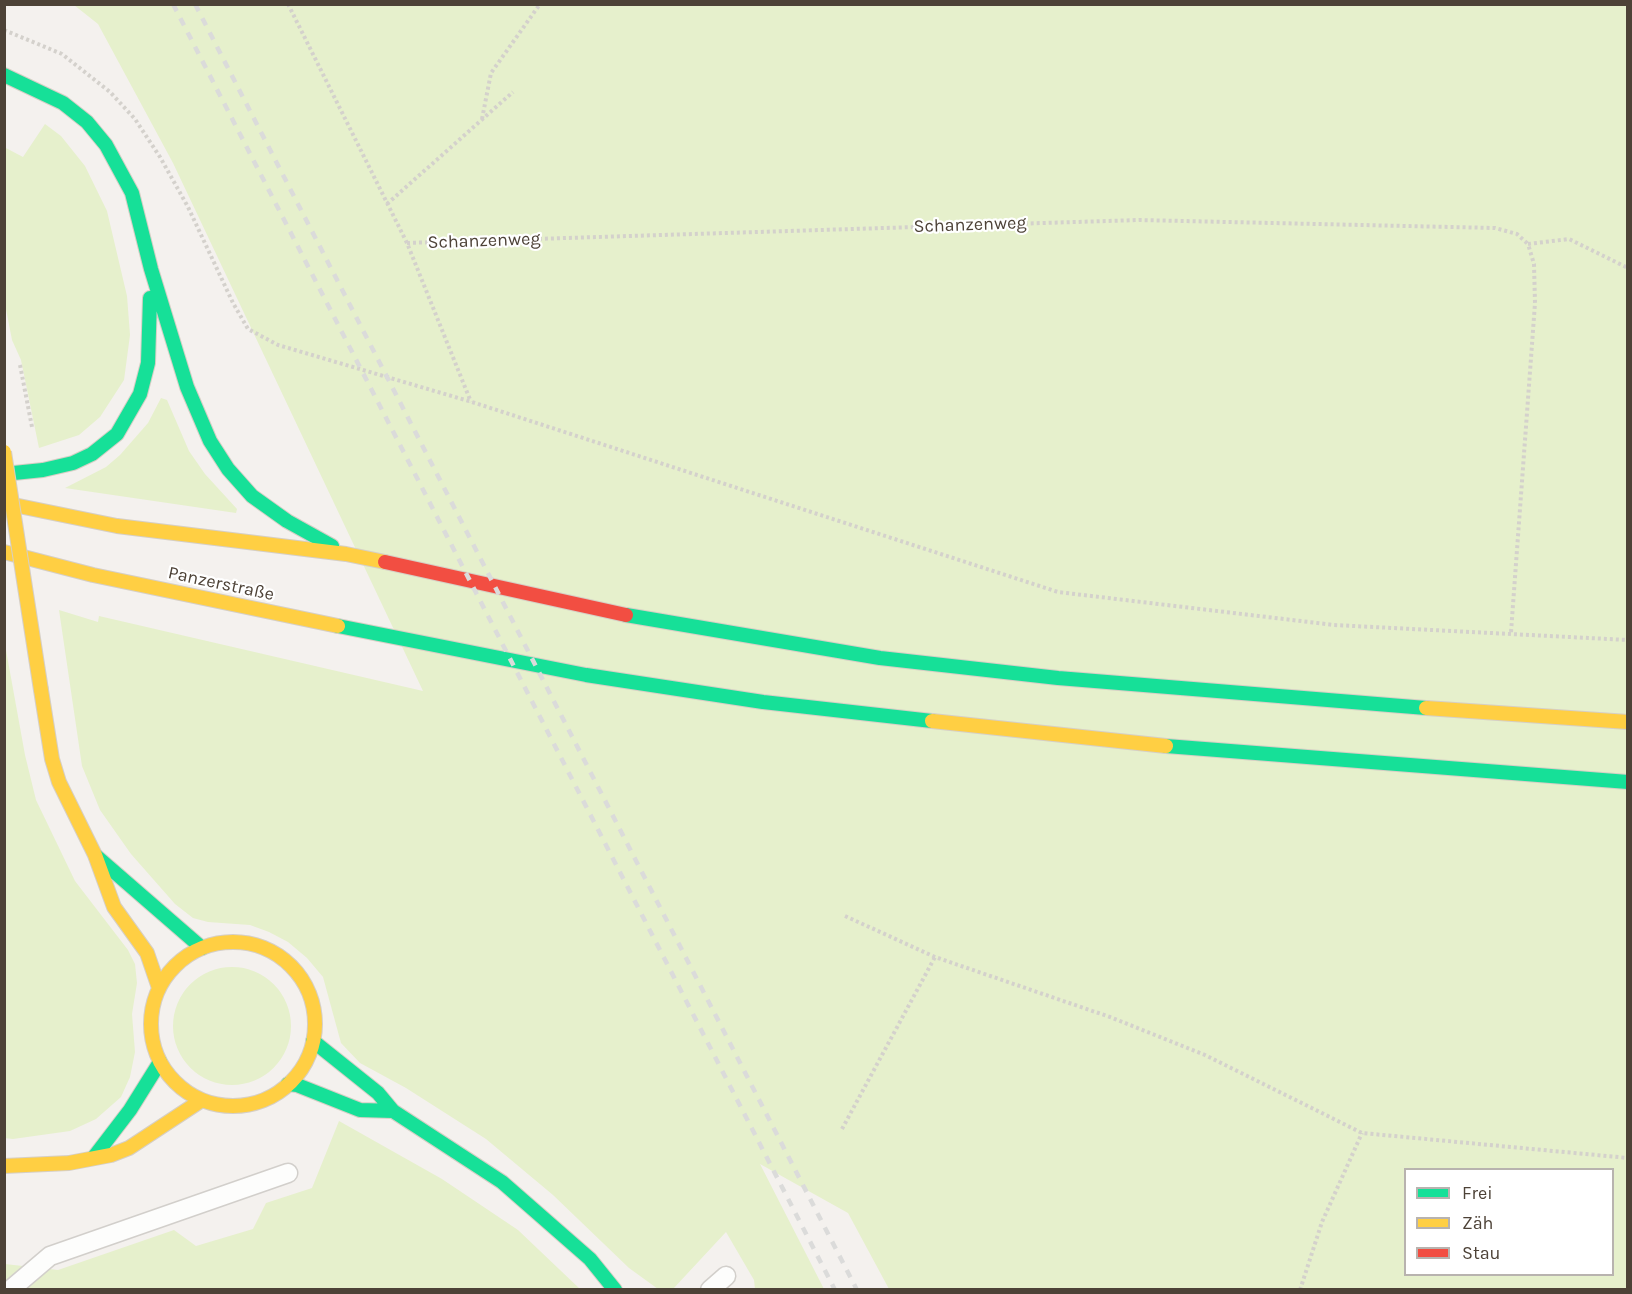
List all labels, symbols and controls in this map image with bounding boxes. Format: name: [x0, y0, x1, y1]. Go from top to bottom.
street label: Schanzenweg: [913, 212, 1027, 238]
street label: Schanzenweg: [427, 228, 541, 254]
street label: Panzerstraße: [166, 562, 276, 606]
legend: [1404, 1168, 1614, 1276]
text: Frei: [1462, 1182, 1493, 1204]
text: Zäh: [1462, 1212, 1493, 1234]
text: Stau: [1462, 1242, 1500, 1264]

